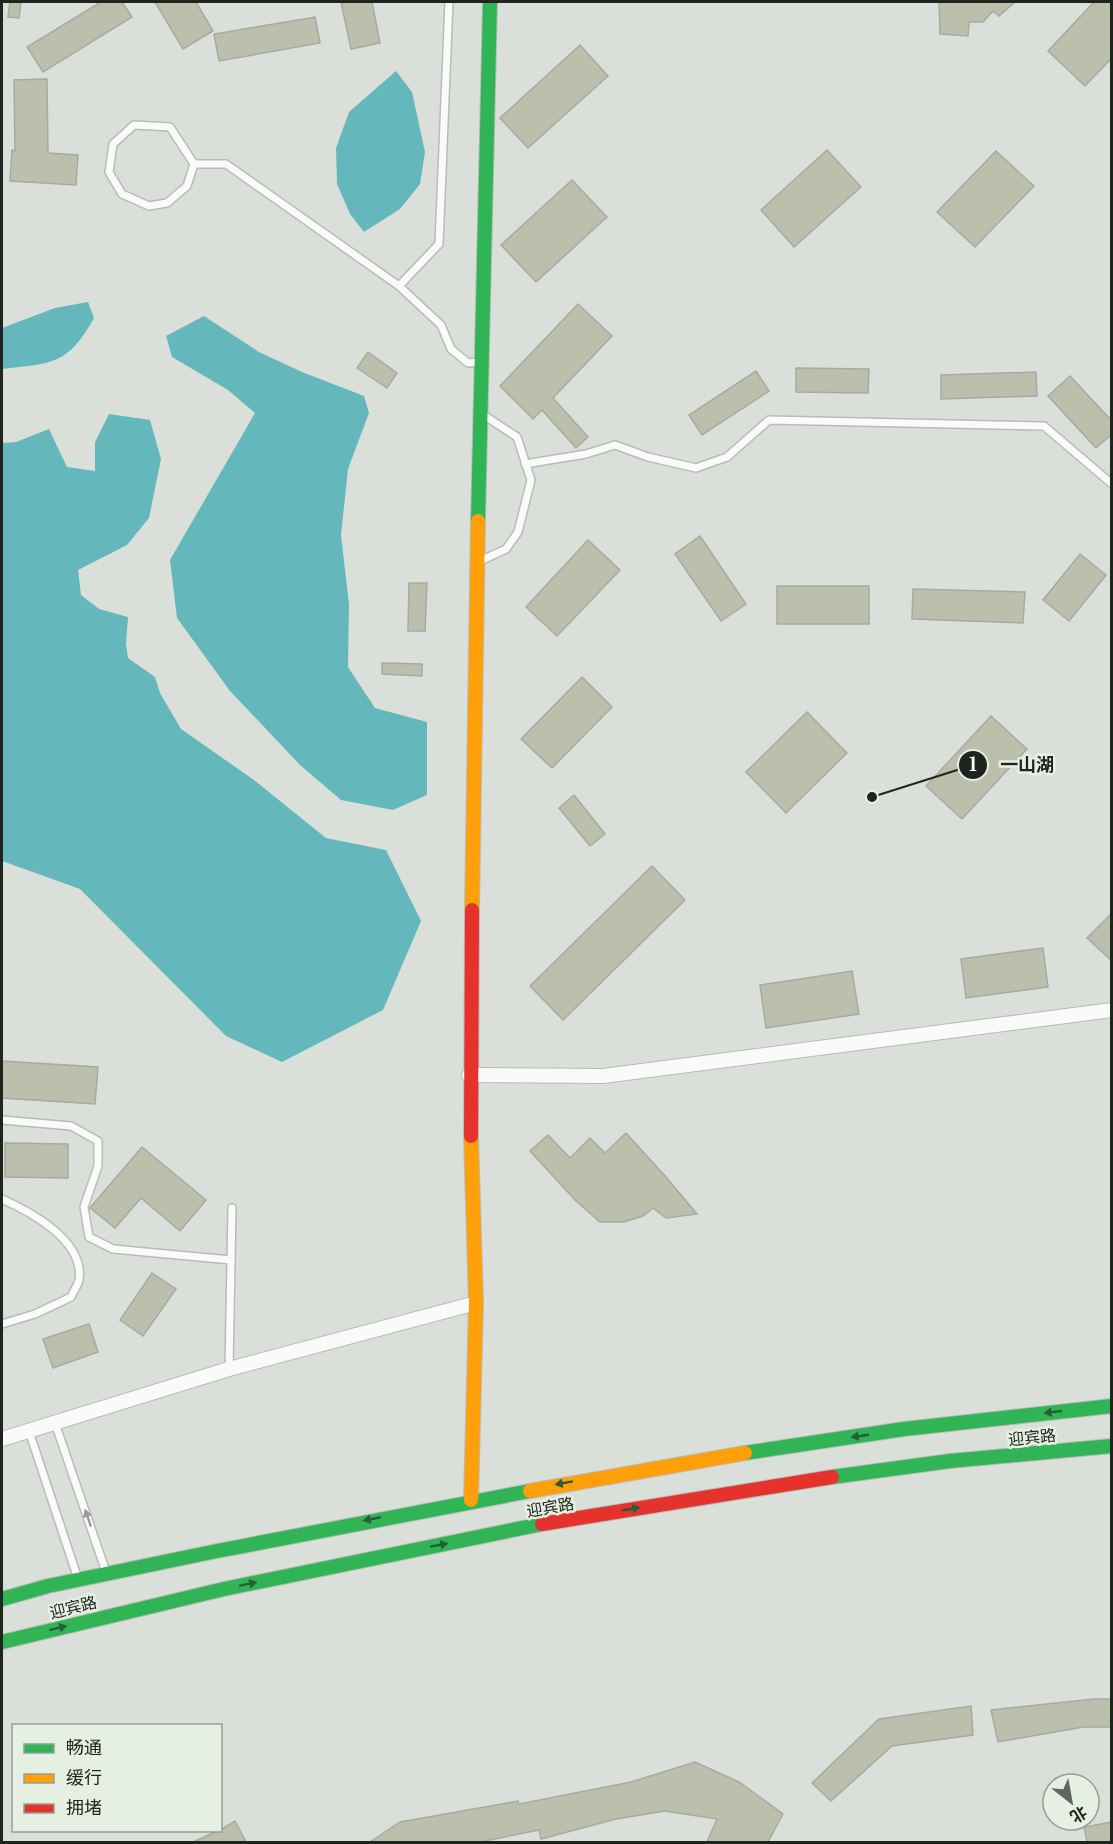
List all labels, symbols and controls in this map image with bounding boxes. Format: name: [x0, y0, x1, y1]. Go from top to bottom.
callout: 一山湖: [958, 747, 1066, 783]
text: 1: [969, 754, 977, 776]
text: 一山湖: [1000, 754, 1054, 776]
one-way arrow: [1044, 1407, 1063, 1417]
street label: 迎宾路: [1007, 1425, 1057, 1449]
one-way arrow: [850, 1431, 869, 1440]
one-way arrow: [554, 1479, 573, 1488]
street label: 迎宾路: [525, 1493, 575, 1521]
one-way arrow: [622, 1505, 641, 1514]
one-way arrow: [83, 1509, 92, 1527]
one-way arrow: [362, 1515, 381, 1524]
one-way arrow: [430, 1540, 449, 1549]
one-way arrow: [239, 1579, 258, 1589]
street label: 迎宾路: [47, 1591, 99, 1623]
one-way arrow: [49, 1622, 67, 1632]
legend: [12, 1724, 222, 1832]
text: 畅通: [66, 1737, 102, 1759]
text: 缓行: [66, 1767, 102, 1789]
north arrow: [1041, 1772, 1101, 1832]
text: 拥堵: [66, 1797, 102, 1819]
text: 北: [1067, 1802, 1091, 1828]

